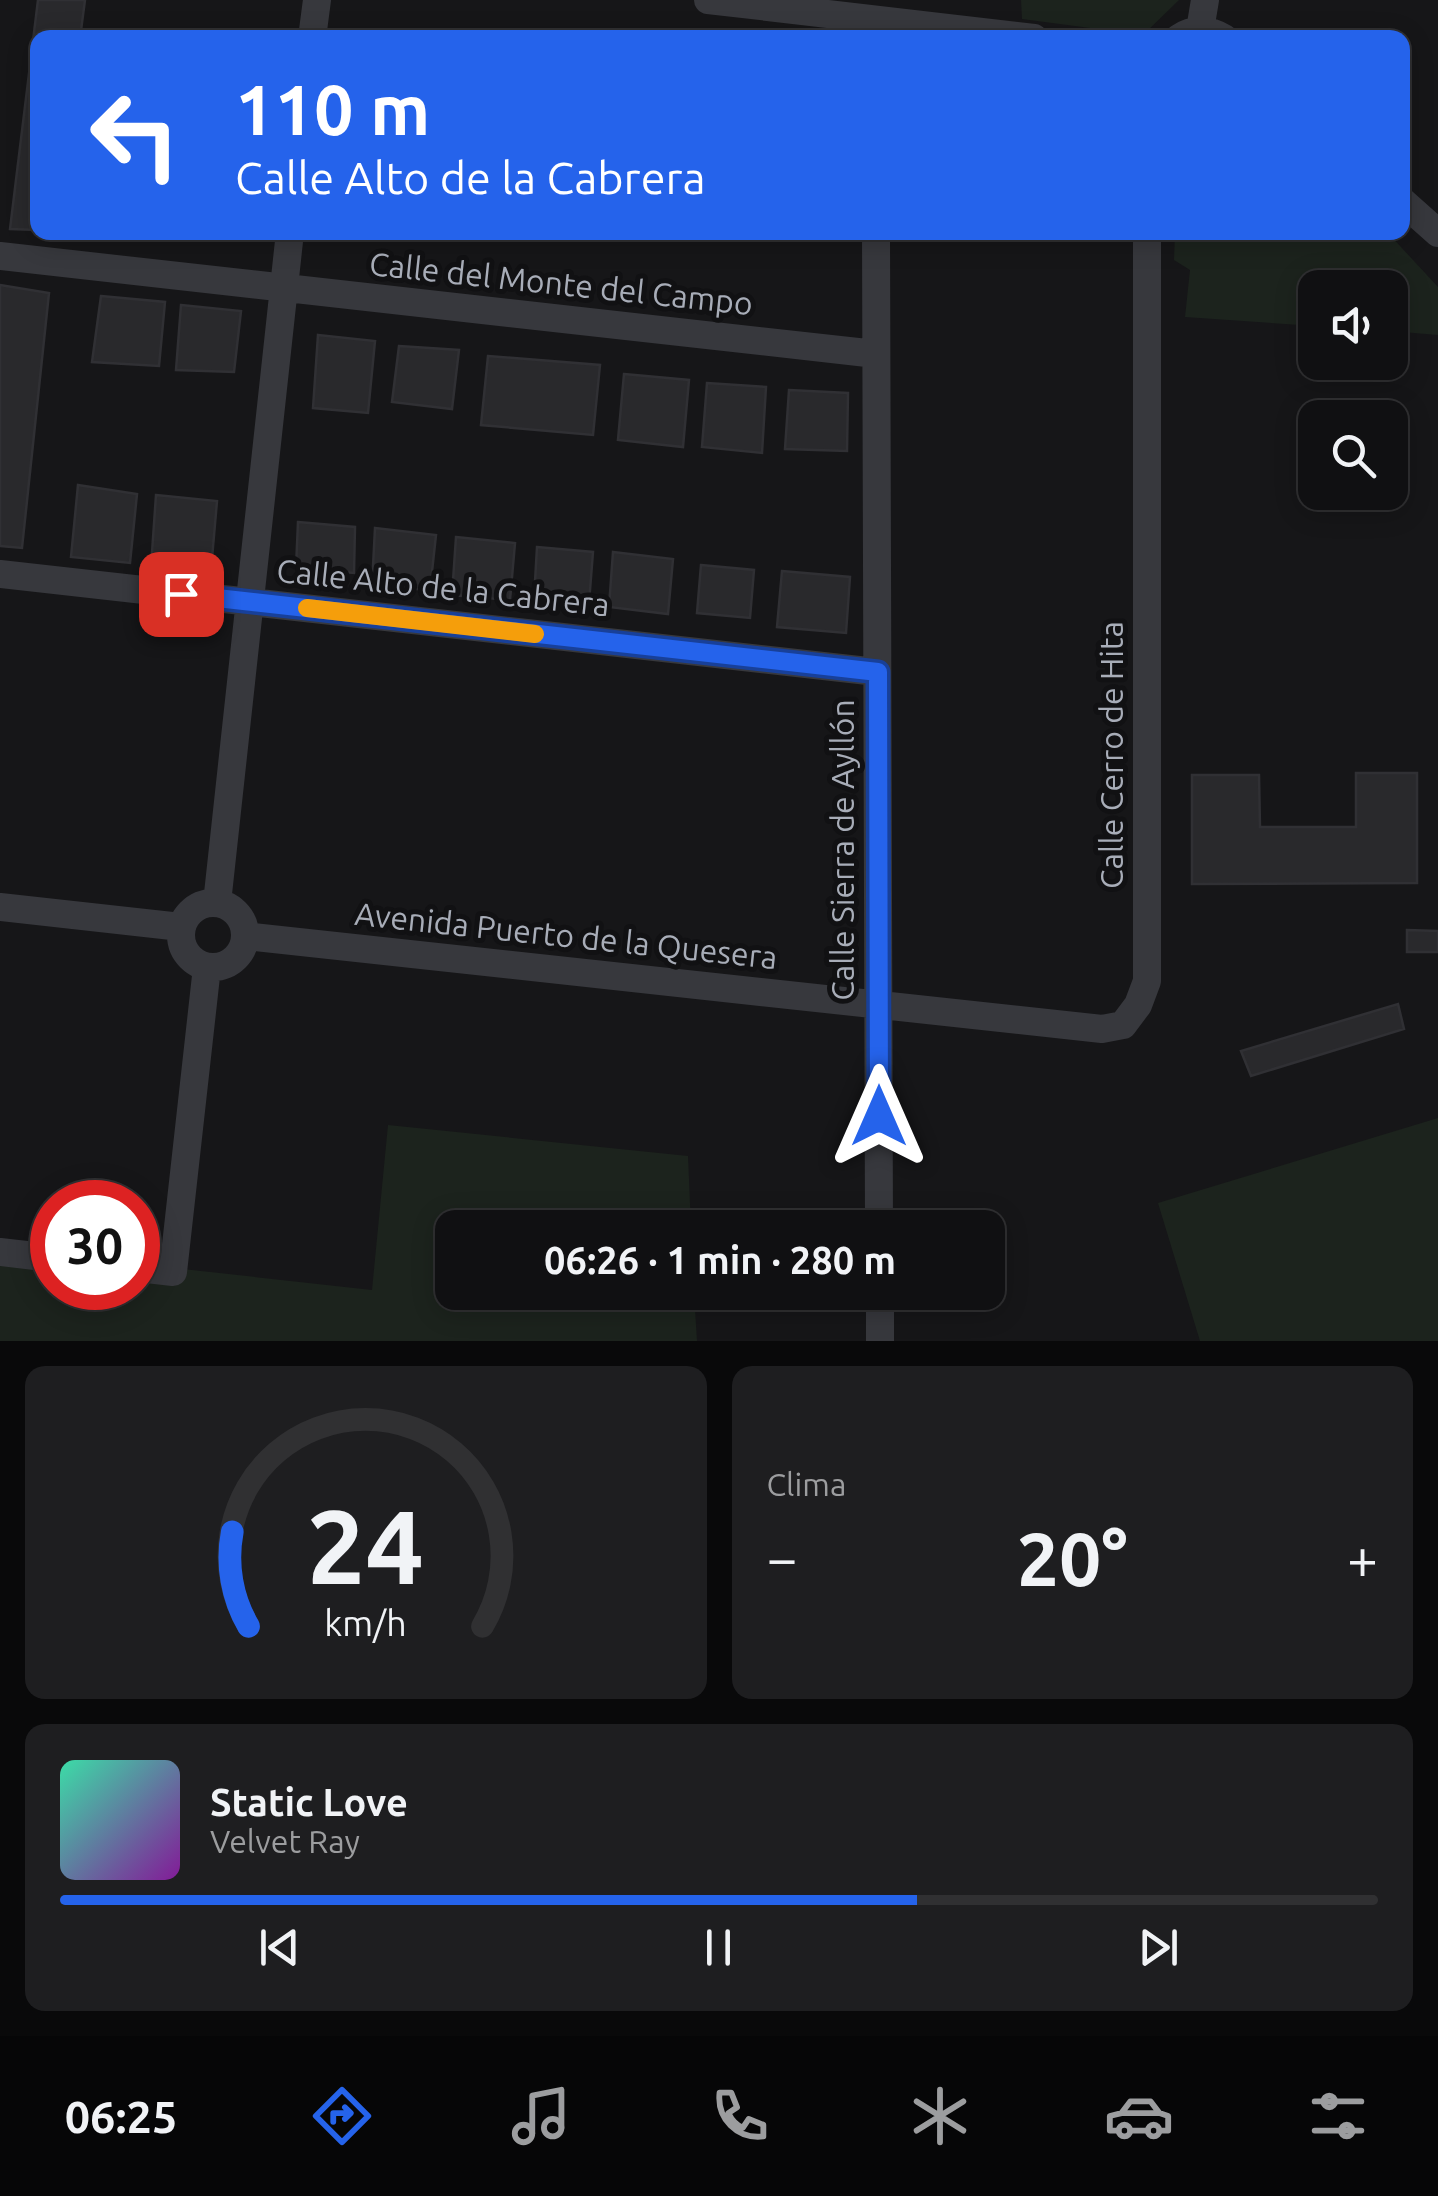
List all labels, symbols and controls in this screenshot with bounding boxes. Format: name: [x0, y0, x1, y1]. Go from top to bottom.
icon: left: [70, 70, 200, 200]
text: 110 m: [235, 70, 430, 148]
text: Calle Alto de la Cabrera: [235, 152, 706, 203]
street label: Calle del Monte del Campo: [368, 245, 755, 321]
map controls: [1298, 270, 1408, 510]
button: sound: [1298, 270, 1408, 380]
button: search: [1298, 400, 1408, 510]
pin: [139, 552, 224, 637]
street label: Calle Alto de la Cabrera: [275, 552, 611, 622]
icon: arrive: [154, 567, 209, 622]
street label: Calle Cerro de Hita: [1093, 621, 1129, 889]
street label: Calle Sierra de Ayllón: [824, 699, 860, 1001]
street label: Avenida Puerto de la Quesera: [353, 895, 779, 975]
position arrow: [827, 1064, 931, 1168]
speed limit sign: 30: [30, 1180, 160, 1310]
text: 06:26 · 1 min · 280 m: [544, 1239, 896, 1281]
text: Clima: [767, 1466, 846, 1502]
text: 24: [307, 1487, 424, 1604]
text: 20°: [1017, 1516, 1128, 1600]
text: −: [767, 1527, 798, 1588]
text: +: [1347, 1527, 1378, 1588]
text: km/h: [324, 1603, 407, 1643]
text: Static Love: [210, 1781, 408, 1823]
text: Velvet Ray: [210, 1823, 360, 1859]
icon: previous: [252, 1920, 307, 1975]
icon: pause: [691, 1920, 746, 1975]
icon: next: [1131, 1920, 1186, 1975]
icon: directions: [307, 2081, 377, 2151]
icon: music: [506, 2081, 576, 2151]
icon: phone: [705, 2081, 775, 2151]
icon: climate: [905, 2081, 975, 2151]
icon: car: [1104, 2081, 1174, 2151]
icon: filters: [1303, 2081, 1373, 2151]
text: 06:25: [65, 2091, 177, 2142]

